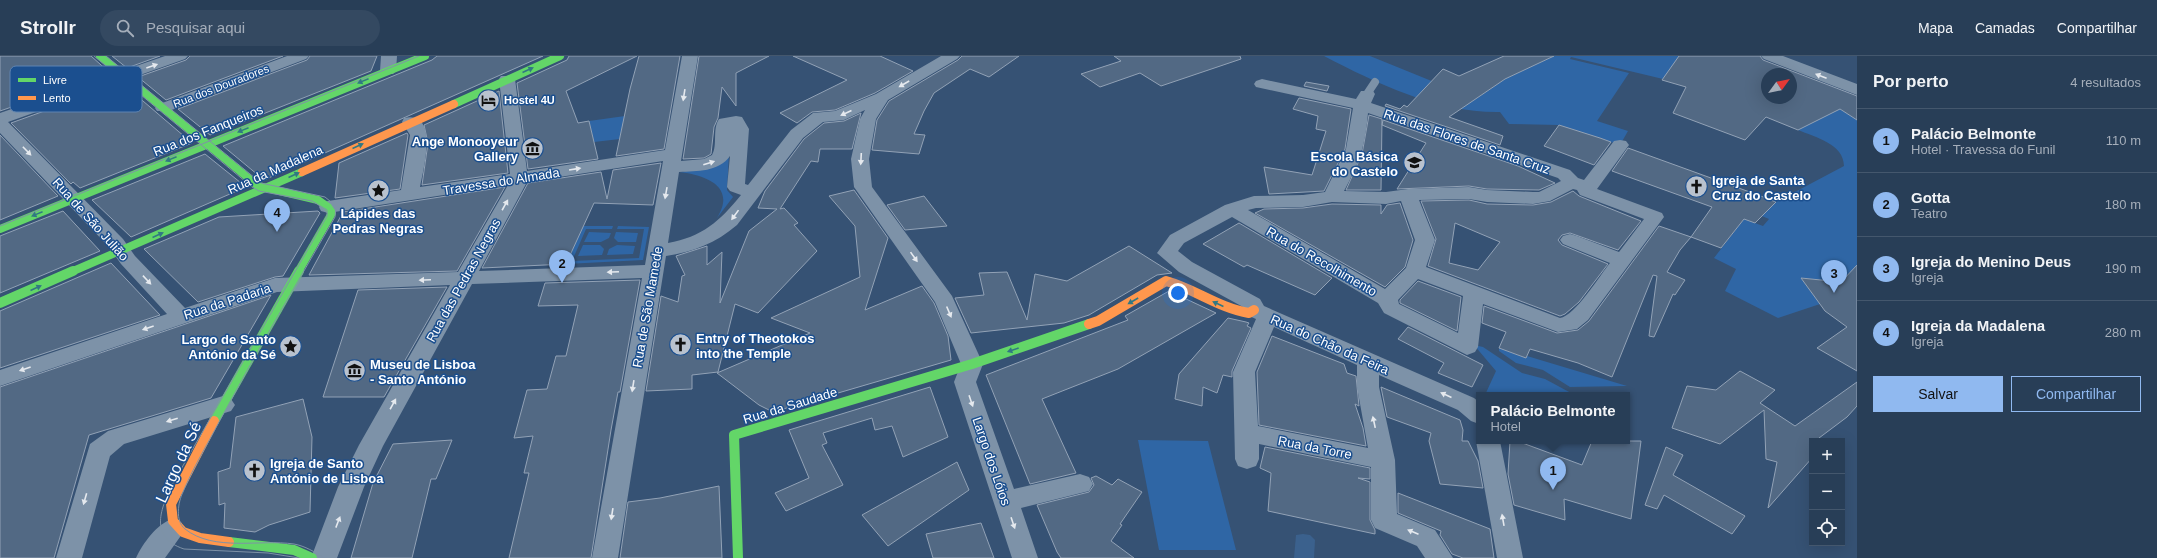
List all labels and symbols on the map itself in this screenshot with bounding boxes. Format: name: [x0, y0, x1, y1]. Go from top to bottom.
street label: Rua dos Douradores: [171, 62, 271, 110]
one-way arrow: [147, 63, 159, 69]
legend: [10, 66, 142, 112]
one-way arrow: [523, 67, 534, 73]
north arrow: [1761, 68, 1797, 104]
one-way arrow: [1814, 72, 1826, 78]
text: Livre: [43, 74, 67, 86]
one-way arrow: [357, 79, 369, 85]
one-way arrow: [898, 81, 910, 88]
hotel icon: Hostel 4U: [475, 87, 501, 113]
one-way arrow: [681, 88, 687, 101]
text: Lento: [43, 92, 71, 104]
place label: Hostel 4U: [504, 94, 555, 106]
street label: Rua dos Fanqueiros: [151, 101, 266, 159]
street label: Rua das Flores de Santa Cruz: [1382, 106, 1552, 177]
one-way arrow: [841, 110, 852, 116]
one-way arrow: [236, 128, 248, 134]
place label: Ange Monooyeur Gallery: [412, 134, 519, 164]
museum icon: Ange Monooyeur Gallery: [520, 135, 546, 161]
street label: Rua da Madalena: [225, 141, 326, 197]
one-way arrow: [353, 142, 365, 148]
one-way arrow: [22, 146, 32, 156]
place label: Escola Básica do Castelo: [1311, 149, 1399, 179]
school or university icon: Escola Básica do Castelo: [1401, 150, 1427, 176]
one-way arrow: [858, 153, 864, 166]
one-way arrow: [165, 157, 177, 163]
one-way arrow: [704, 160, 716, 166]
street label: Travessa do Almada: [442, 165, 561, 198]
one-way arrow: [569, 166, 581, 172]
one-way arrow: [288, 172, 299, 178]
place label: Igreja de Santa Cruz do Castelo: [1712, 173, 1811, 203]
church icon: Igreja de Santa Cruz do Castelo: [1684, 174, 1710, 200]
street label: Rua de São Julião: [50, 175, 132, 264]
place icon: Lápides das Pedras Negras: [365, 178, 391, 204]
one-way arrow: [663, 187, 669, 199]
pin: 4: [264, 199, 290, 232]
one-way arrow: [502, 200, 508, 211]
place label: Lápides das Pedras Negras: [332, 206, 424, 236]
one-way arrow: [731, 209, 739, 220]
one-way arrow: [31, 211, 43, 217]
street label: Rua das Pedras Negras: [423, 216, 504, 345]
street label: Rua do Recolhimento: [1264, 224, 1380, 299]
one-way arrow: [152, 232, 164, 238]
street label: Rua de São Mamede: [629, 245, 666, 369]
pin: 2: [549, 250, 575, 283]
one-way arrow: [910, 252, 918, 263]
pin: 3: [1821, 260, 1847, 293]
one-way arrow: [607, 269, 619, 276]
one-way arrow: [142, 275, 152, 285]
one-way arrow: [419, 276, 431, 283]
street label: Rua da Padaria: [182, 280, 273, 323]
your location: [1168, 283, 1188, 303]
one-way arrow: [30, 284, 42, 290]
one-way arrow: [1127, 298, 1139, 305]
one-way arrow: [1213, 301, 1224, 307]
one-way arrow: [947, 306, 953, 318]
street label: Rua do Chão da Feira: [1268, 312, 1392, 378]
one-way arrow: [141, 325, 153, 331]
place label: Entry of Theotokos into the Temple: [696, 331, 814, 361]
place label: Largo de Santo António da Sé: [181, 332, 276, 362]
church icon: Entry of Theotokos into the Temple: [668, 332, 694, 358]
place icon: Largo de Santo António da Sé: [278, 333, 304, 359]
one-way arrow: [1006, 347, 1018, 353]
place label: Museu de Lisboa - Santo António: [370, 357, 476, 387]
museum icon: Museu de Lisboa - Santo António: [341, 358, 367, 384]
one-way arrow: [18, 367, 30, 373]
one-way arrow: [630, 380, 636, 392]
street label: Rua da Saudade: [741, 384, 839, 427]
one-way arrow: [1440, 392, 1451, 398]
one-way arrow: [968, 395, 974, 407]
one-way arrow: [390, 398, 397, 410]
street label: Largo dos Lóios: [969, 415, 1014, 508]
one-way arrow: [1371, 415, 1377, 428]
one-way arrow: [166, 417, 178, 423]
street label: Largo da Sé: [152, 419, 205, 505]
street label: Rua da Torre: [1277, 433, 1353, 462]
place label: Igreja de Santo António de Lisboa: [270, 456, 384, 486]
church icon: Igreja de Santo António de Lisboa: [242, 457, 268, 483]
pin: 1: [1540, 457, 1566, 490]
one-way arrow: [82, 492, 88, 505]
one-way arrow: [609, 508, 615, 520]
one-way arrow: [1499, 514, 1505, 526]
one-way arrow: [335, 515, 341, 527]
one-way arrow: [1011, 518, 1017, 530]
one-way arrow: [1407, 529, 1418, 535]

